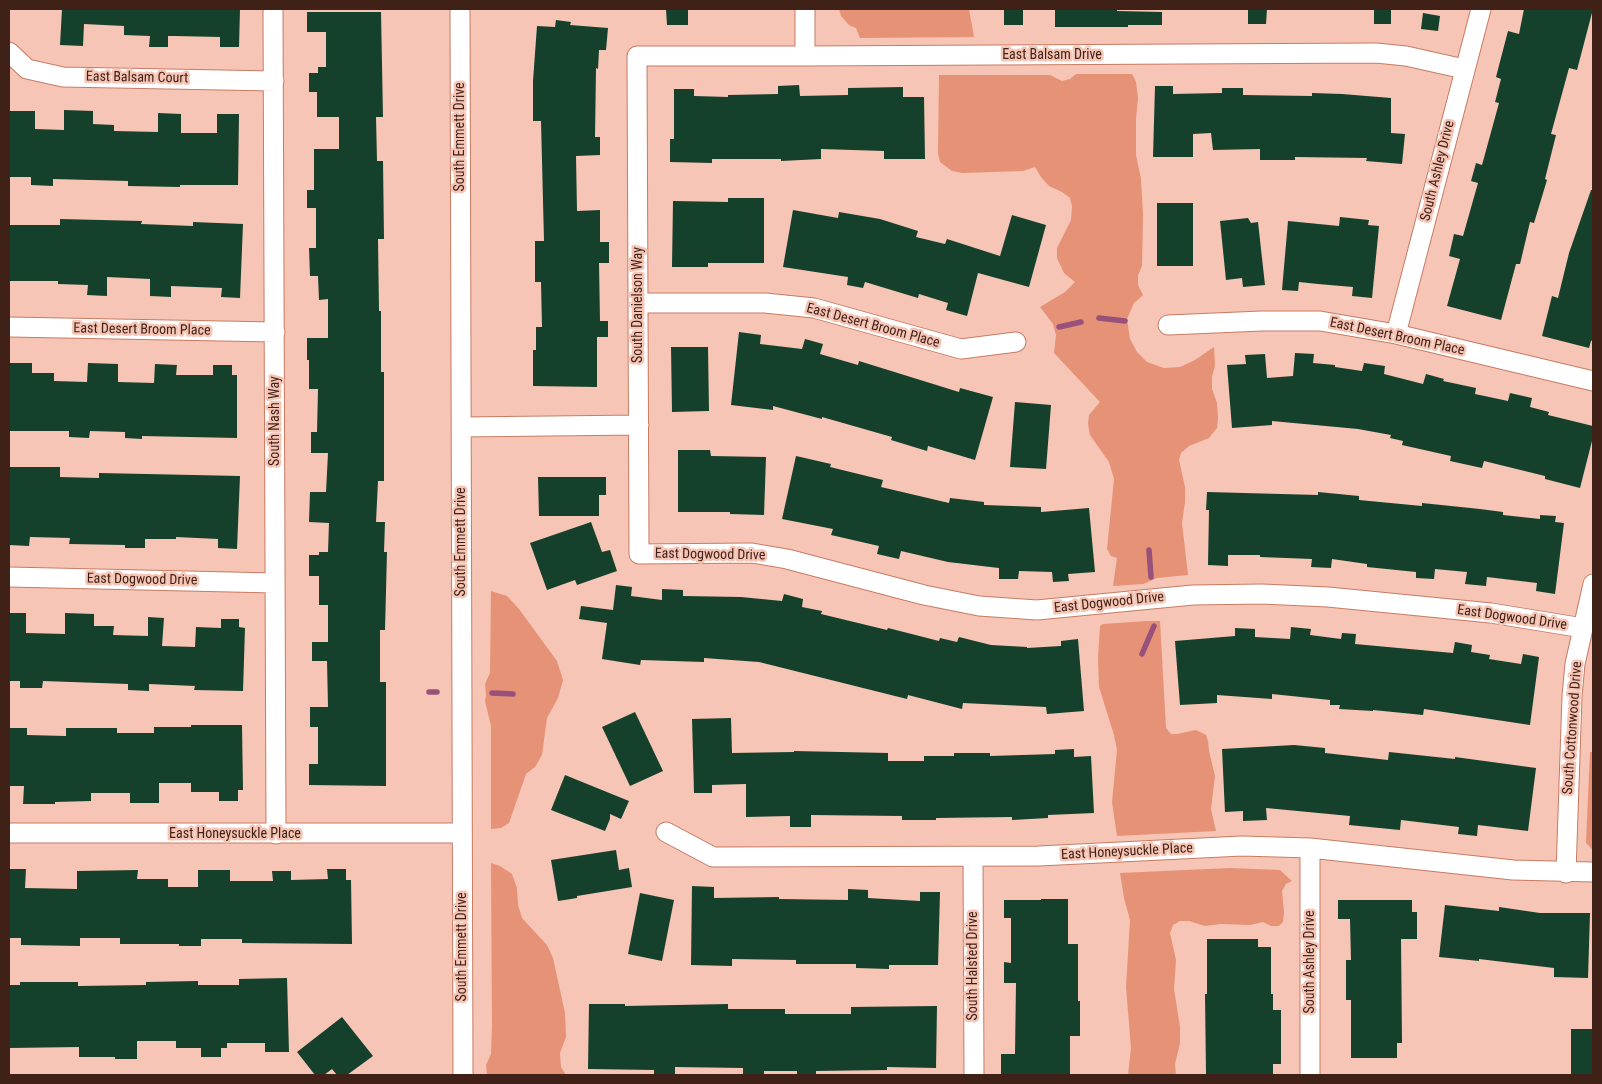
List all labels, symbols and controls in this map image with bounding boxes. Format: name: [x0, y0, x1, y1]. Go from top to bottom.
street label: East Balsam Drive: [1002, 47, 1102, 63]
street label: East Balsam Court: [86, 69, 188, 87]
street label: South Emmett Drive: [452, 82, 468, 192]
street label: South Ashley Drive: [1417, 119, 1459, 223]
street label: South Danielson Way: [630, 247, 646, 363]
street label: East Desert Broom Place: [805, 300, 941, 352]
street label: East Desert Broom Place: [1328, 315, 1466, 359]
street label: East Desert Broom Place: [73, 320, 211, 340]
street label: South Nash Way: [267, 376, 283, 466]
street label: South Emmett Drive: [453, 487, 469, 597]
street label: East Dogwood Drive: [655, 546, 765, 564]
street label: East Dogwood Drive: [87, 571, 197, 589]
street label: East Dogwood Drive: [1053, 589, 1165, 617]
street label: East Dogwood Drive: [1456, 602, 1568, 634]
street label: South Cottonwood Drive: [1560, 661, 1586, 795]
street label: East Honeysuckle Place: [169, 826, 301, 842]
street label: East Honeysuckle Place: [1061, 840, 1193, 864]
street label: South Emmett Drive: [454, 892, 470, 1002]
street label: South Ashley Drive: [1302, 910, 1318, 1014]
street label: South Halsted Drive: [965, 912, 981, 1020]

